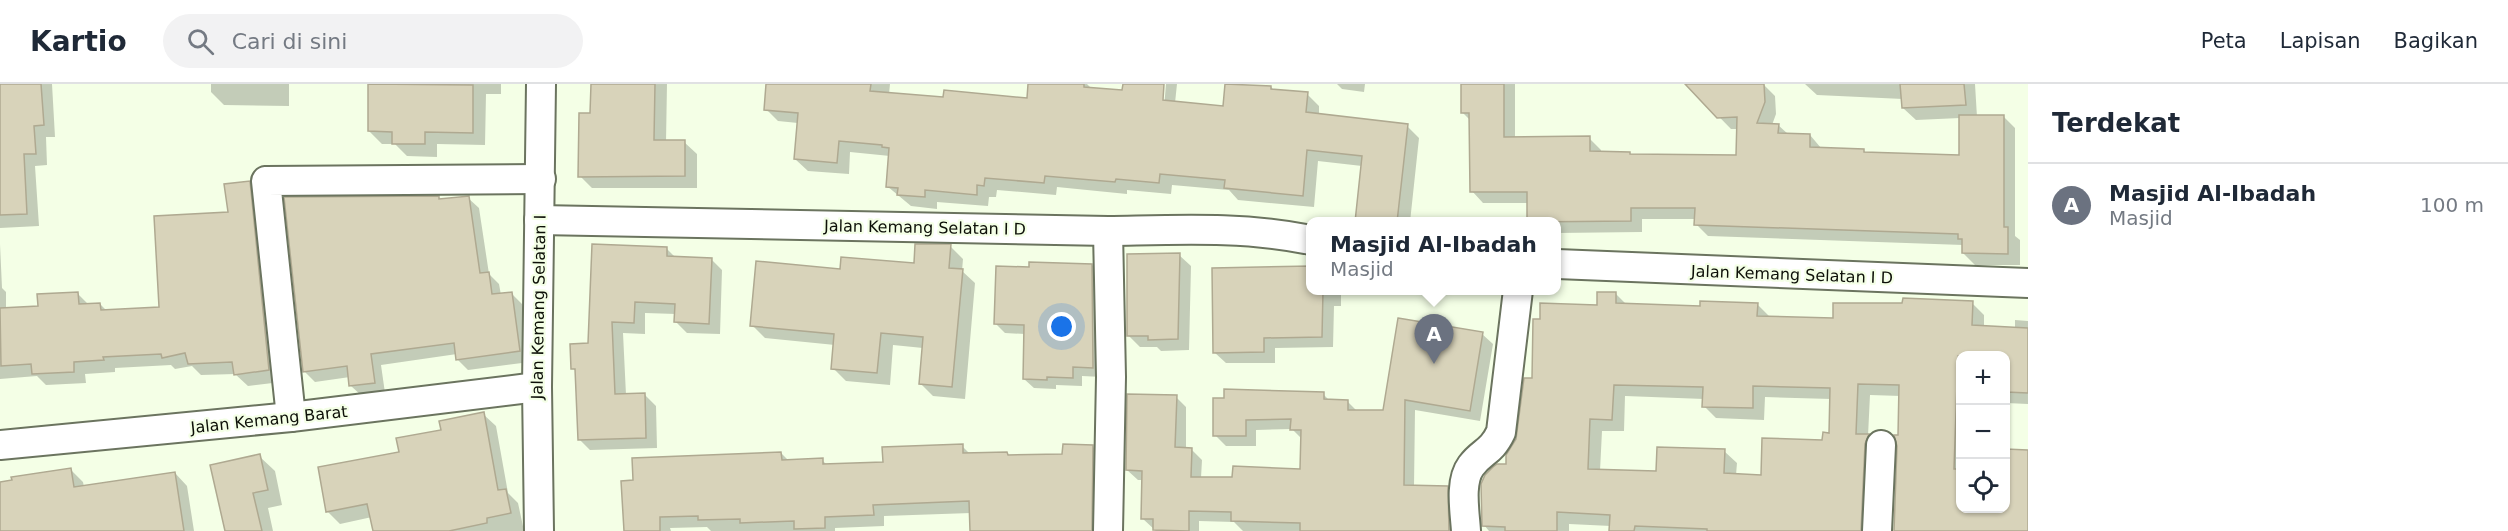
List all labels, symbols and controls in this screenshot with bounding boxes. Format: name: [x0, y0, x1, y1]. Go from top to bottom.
search box: [163, 14, 583, 68]
text: Kartio: [30, 25, 127, 58]
icon: search: [184, 25, 217, 58]
text: Cari di sini: [232, 29, 347, 54]
text: Peta: [2201, 29, 2247, 53]
text: Lapisan: [2280, 29, 2361, 53]
text: Bagikan: [2394, 29, 2478, 53]
text: Terdekat: [2052, 108, 2180, 138]
text: Masjid Al-Ibadah: [2109, 181, 2316, 206]
text: A: [2064, 193, 2079, 217]
text: 100 m: [2420, 193, 2484, 217]
text: Masjid: [2109, 206, 2173, 230]
street label: Jalan Kemang Selatan I: [527, 215, 550, 400]
street label: Jalan Kemang Selatan I D: [823, 216, 1026, 239]
popup: [1306, 217, 1561, 295]
text: Masjid Al-Ibadah: [1330, 232, 1537, 257]
text: Masjid: [1330, 257, 1394, 281]
street label: Jalan Kemang Selatan I D: [1690, 261, 1893, 288]
your location: [1047, 312, 1076, 341]
pin: A: [1414, 314, 1454, 364]
map controls: [1956, 351, 2010, 513]
button: +: [1956, 351, 2010, 405]
street label: Jalan Kemang Barat: [189, 402, 348, 437]
button: −: [1956, 405, 2010, 459]
button: locate: [1956, 459, 2010, 513]

